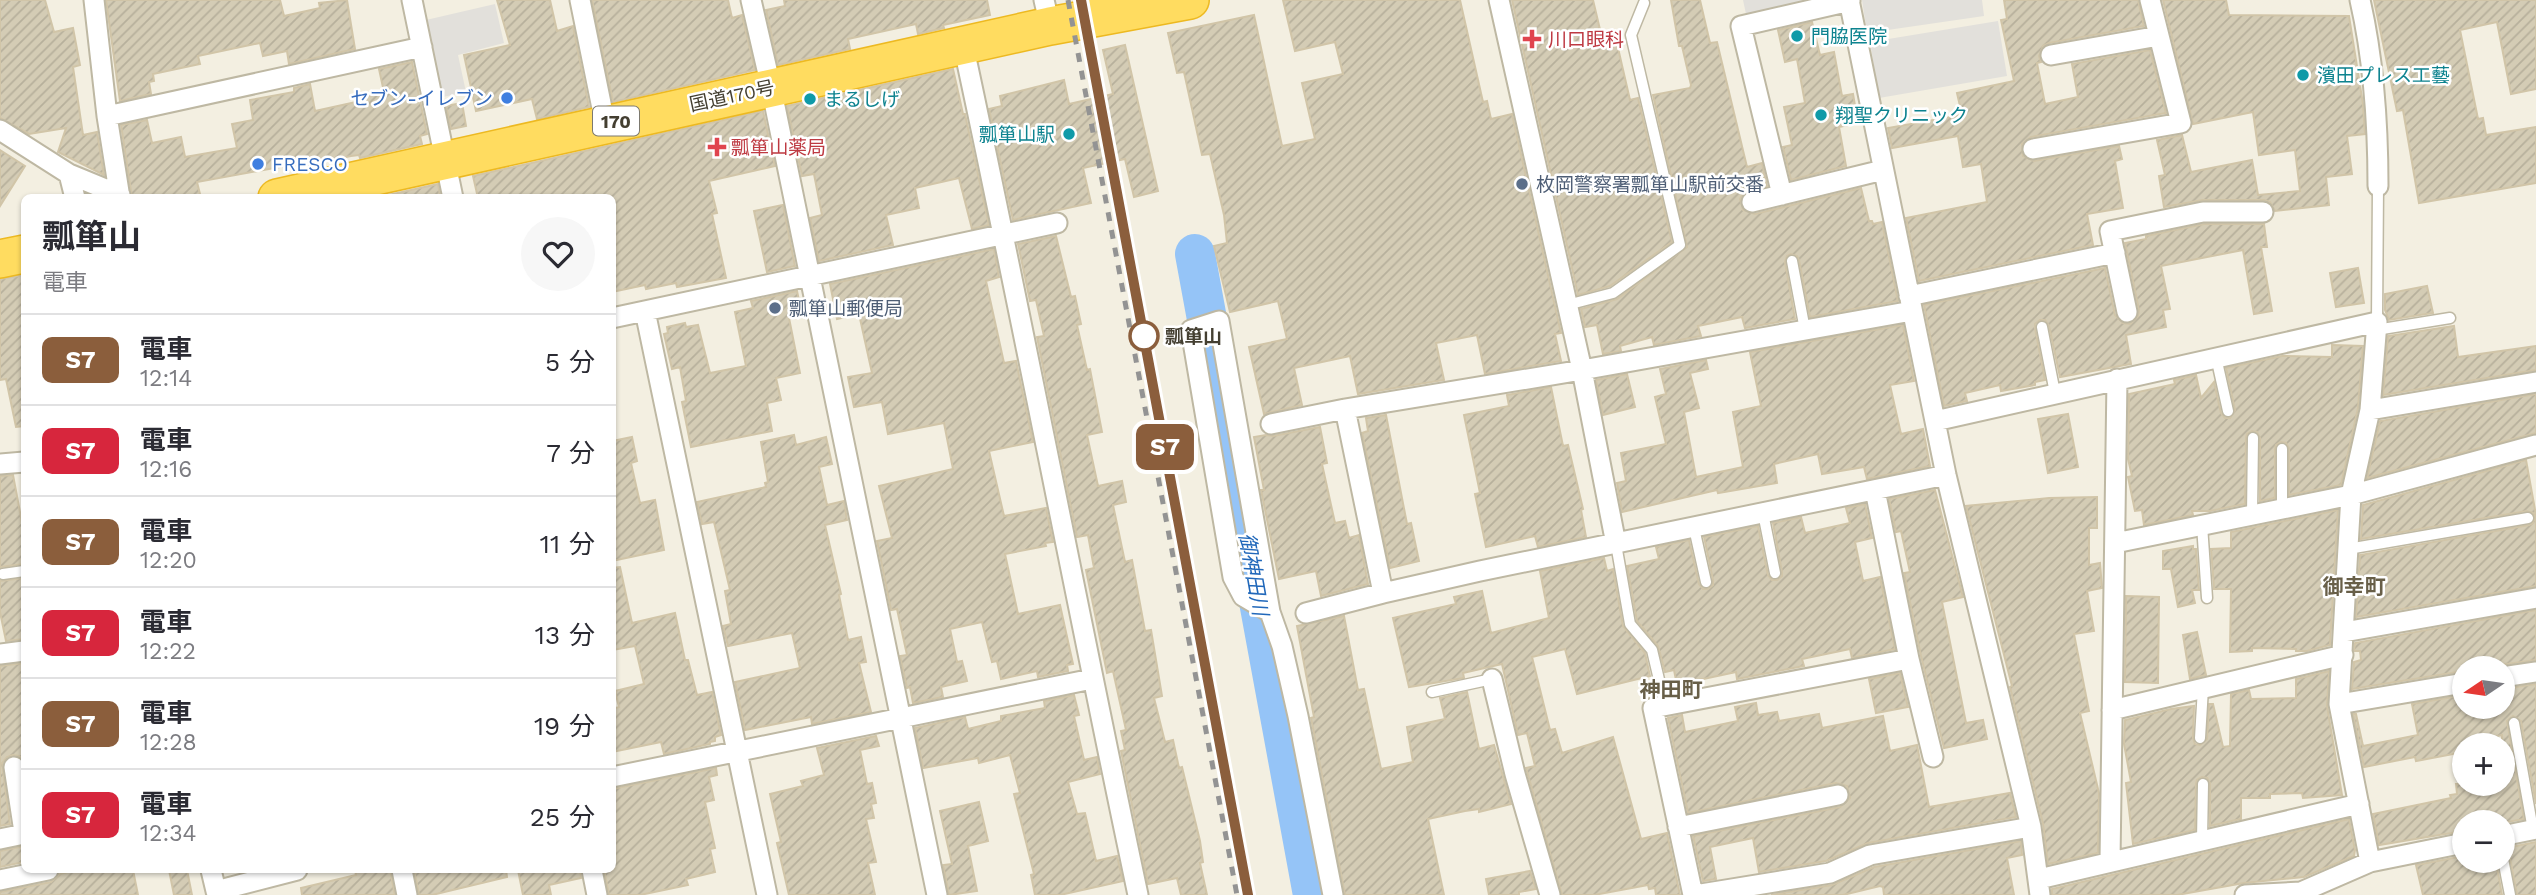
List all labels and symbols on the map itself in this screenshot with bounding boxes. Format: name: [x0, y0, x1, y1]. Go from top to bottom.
place label: 門脇医院: [1811, 25, 1887, 48]
place label: 川口眼科: [1548, 28, 1624, 51]
marker: 門脇医院: [1789, 28, 1805, 44]
marker: 川口眼科: [1522, 29, 1542, 49]
place label: 濱田プレス工藝: [2317, 64, 2450, 87]
marker: 濱田プレス工藝: [2295, 67, 2311, 83]
street label: 国道170号: [687, 76, 777, 116]
place label: セブン-イレブン: [350, 87, 493, 110]
place label: まるしげ: [824, 88, 900, 111]
marker: セブン-イレブン: [499, 90, 515, 106]
marker: まるしげ: [802, 91, 818, 107]
place label: 翔聖クリニック: [1835, 104, 1968, 127]
road number: 170: [593, 106, 639, 136]
marker: 翔聖クリニック: [1813, 107, 1829, 123]
place label: 瓢箪山駅: [979, 123, 1055, 146]
marker: 瓢箪山駅: [1061, 126, 1077, 142]
place label: 瓢箪山薬局: [731, 136, 826, 159]
marker: 瓢箪山薬局: [709, 139, 725, 155]
place label: FRESCO: [272, 153, 348, 176]
marker: FRESCO: [250, 156, 266, 172]
place label: 枚岡警察署瓢箪山駅前交番: [1536, 173, 1764, 196]
marker: 枚岡警察署瓢箪山駅前交番: [1514, 176, 1530, 192]
place label: 瓢箪山郵便局: [789, 297, 903, 320]
marker: 瓢箪山郵便局: [767, 300, 783, 316]
marker: 瓢箪山: [1129, 321, 1159, 351]
place label: 瓢箪山: [1165, 325, 1222, 348]
line badge: S7: [1134, 424, 1196, 470]
water label: 御神田川: [1234, 530, 1274, 620]
district label: 御幸町: [2323, 574, 2386, 599]
north arrow: [2452, 656, 2515, 719]
district label: 神田町: [1640, 677, 1703, 702]

